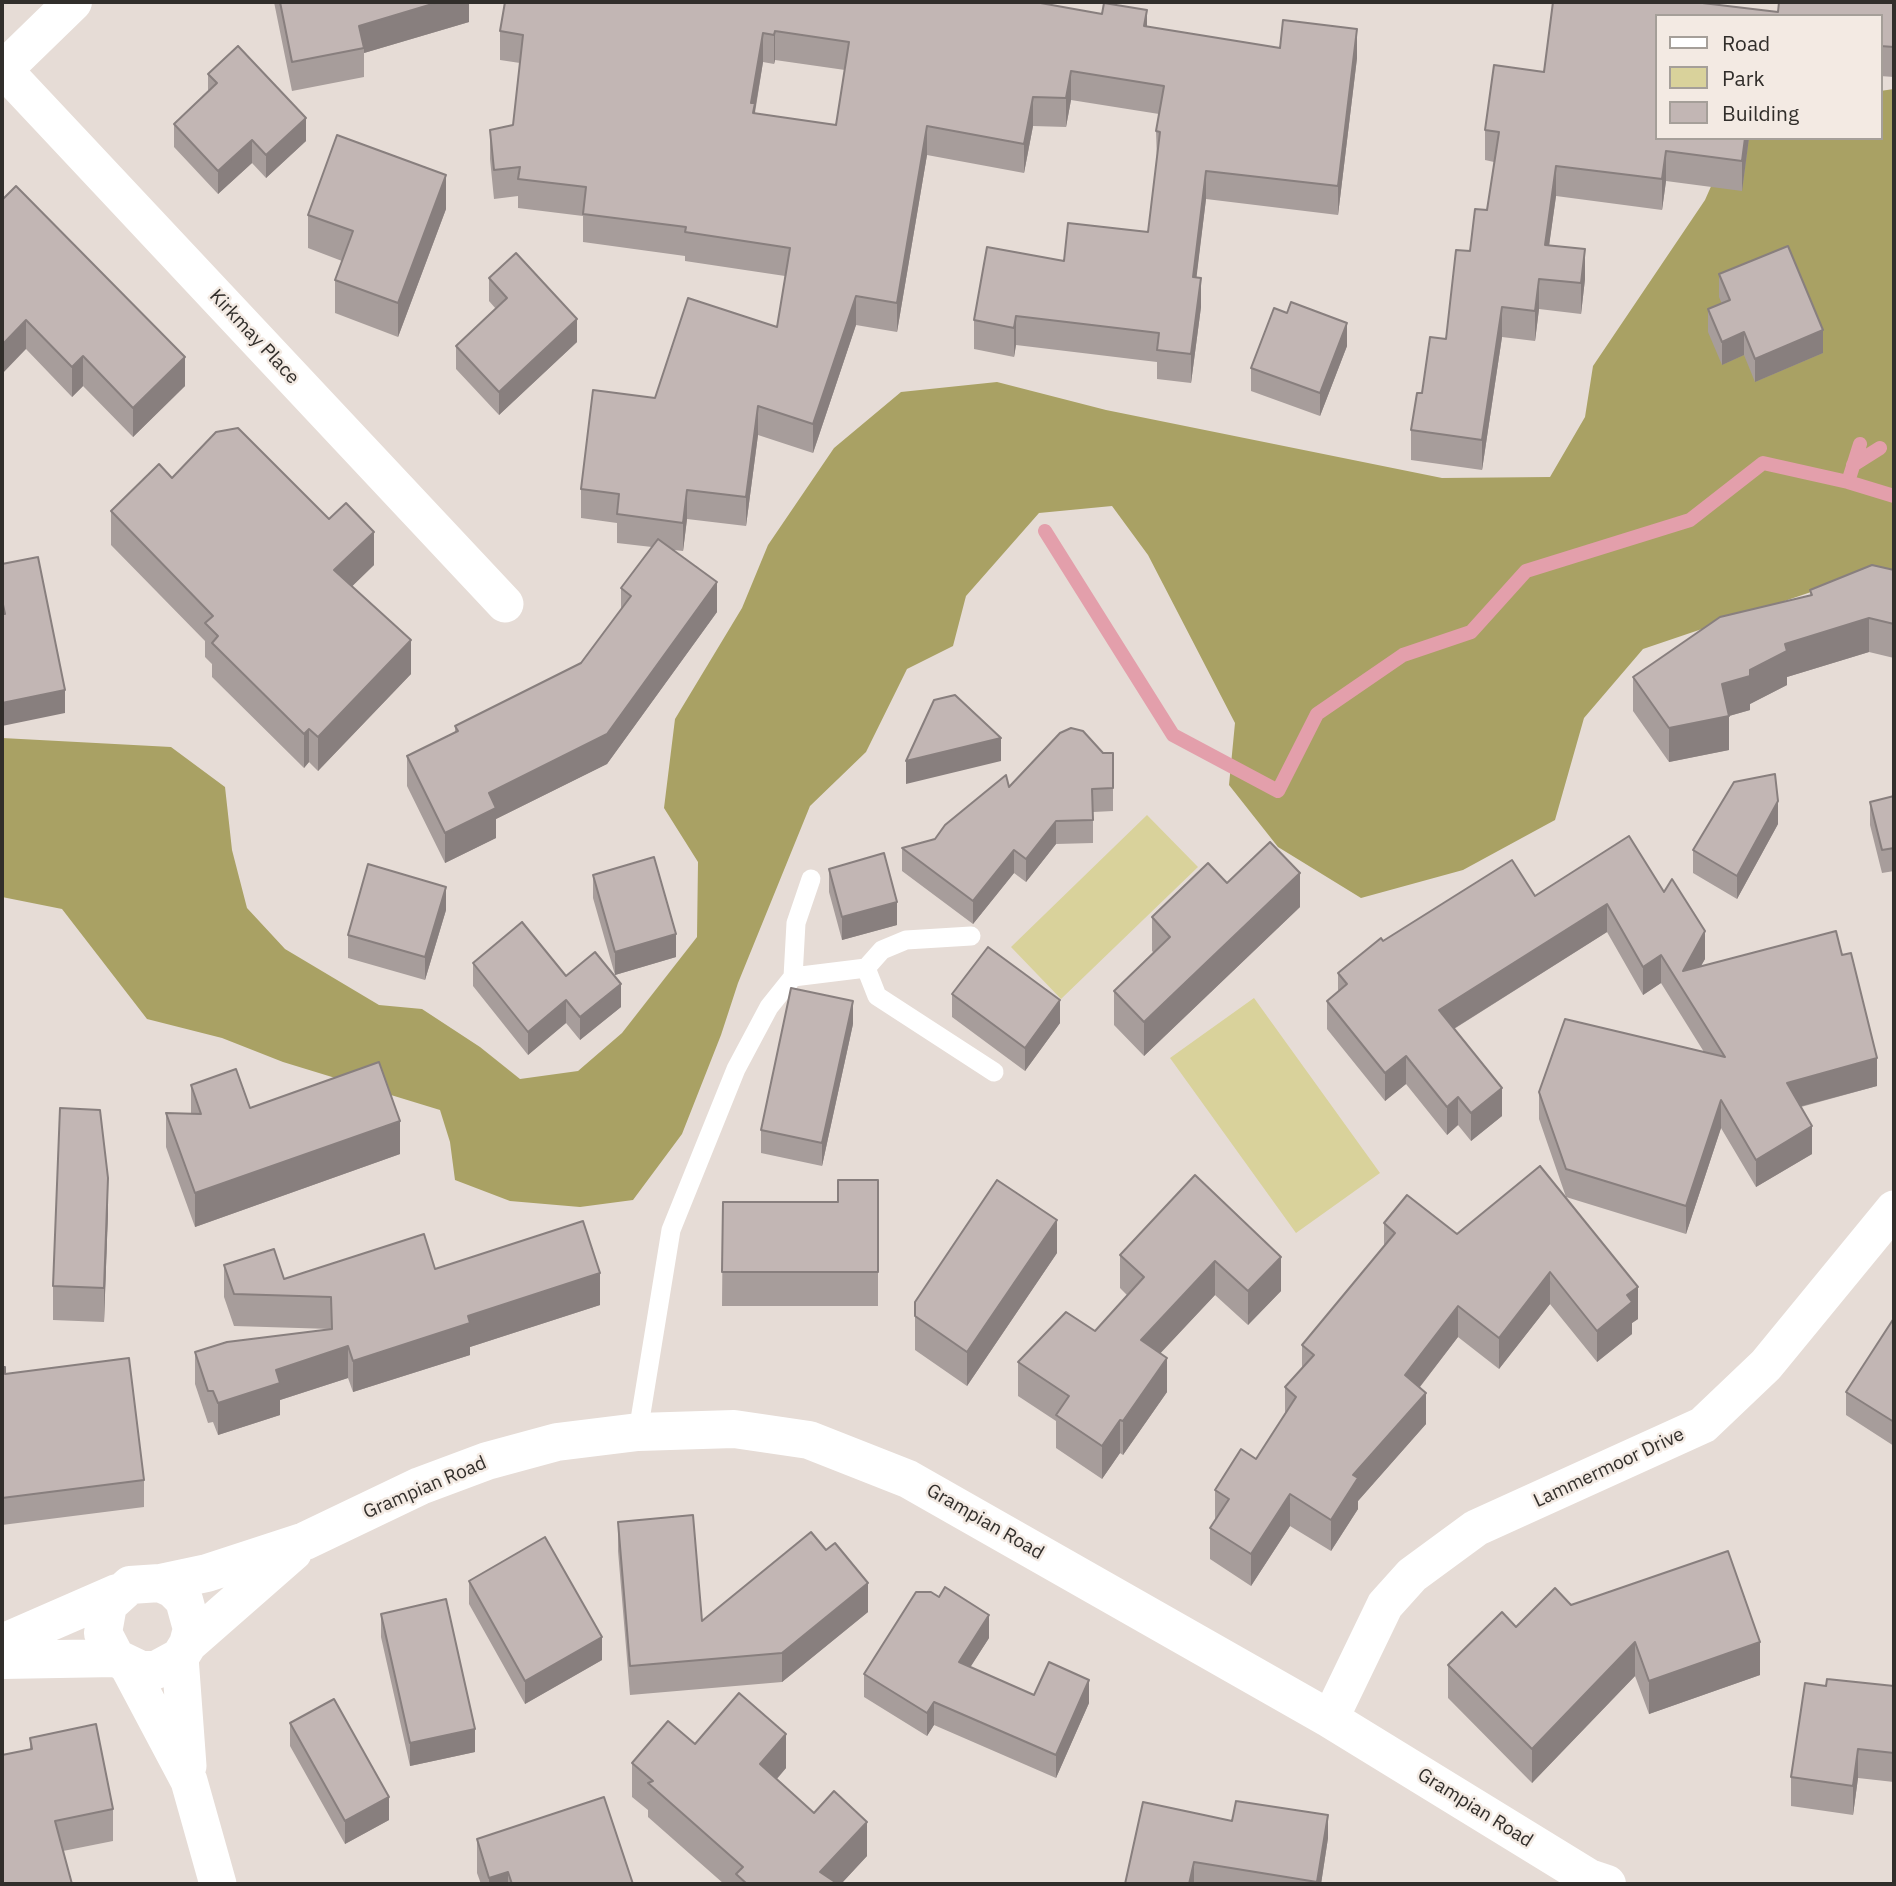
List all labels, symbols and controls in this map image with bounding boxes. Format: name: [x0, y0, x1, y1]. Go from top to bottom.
legend: [1654, 14, 1882, 140]
text: Road: [1722, 29, 1770, 57]
text: Park: [1722, 64, 1765, 92]
text: Building: [1722, 99, 1799, 127]
street label: Kirkmay Place: [204, 285, 304, 389]
street label: Lammermoor Drive: [1530, 1423, 1688, 1513]
street label: Grampian Road: [360, 1452, 490, 1524]
street label: Grampian Road: [922, 1479, 1048, 1565]
street label: Grampian Road: [1413, 1763, 1537, 1853]

